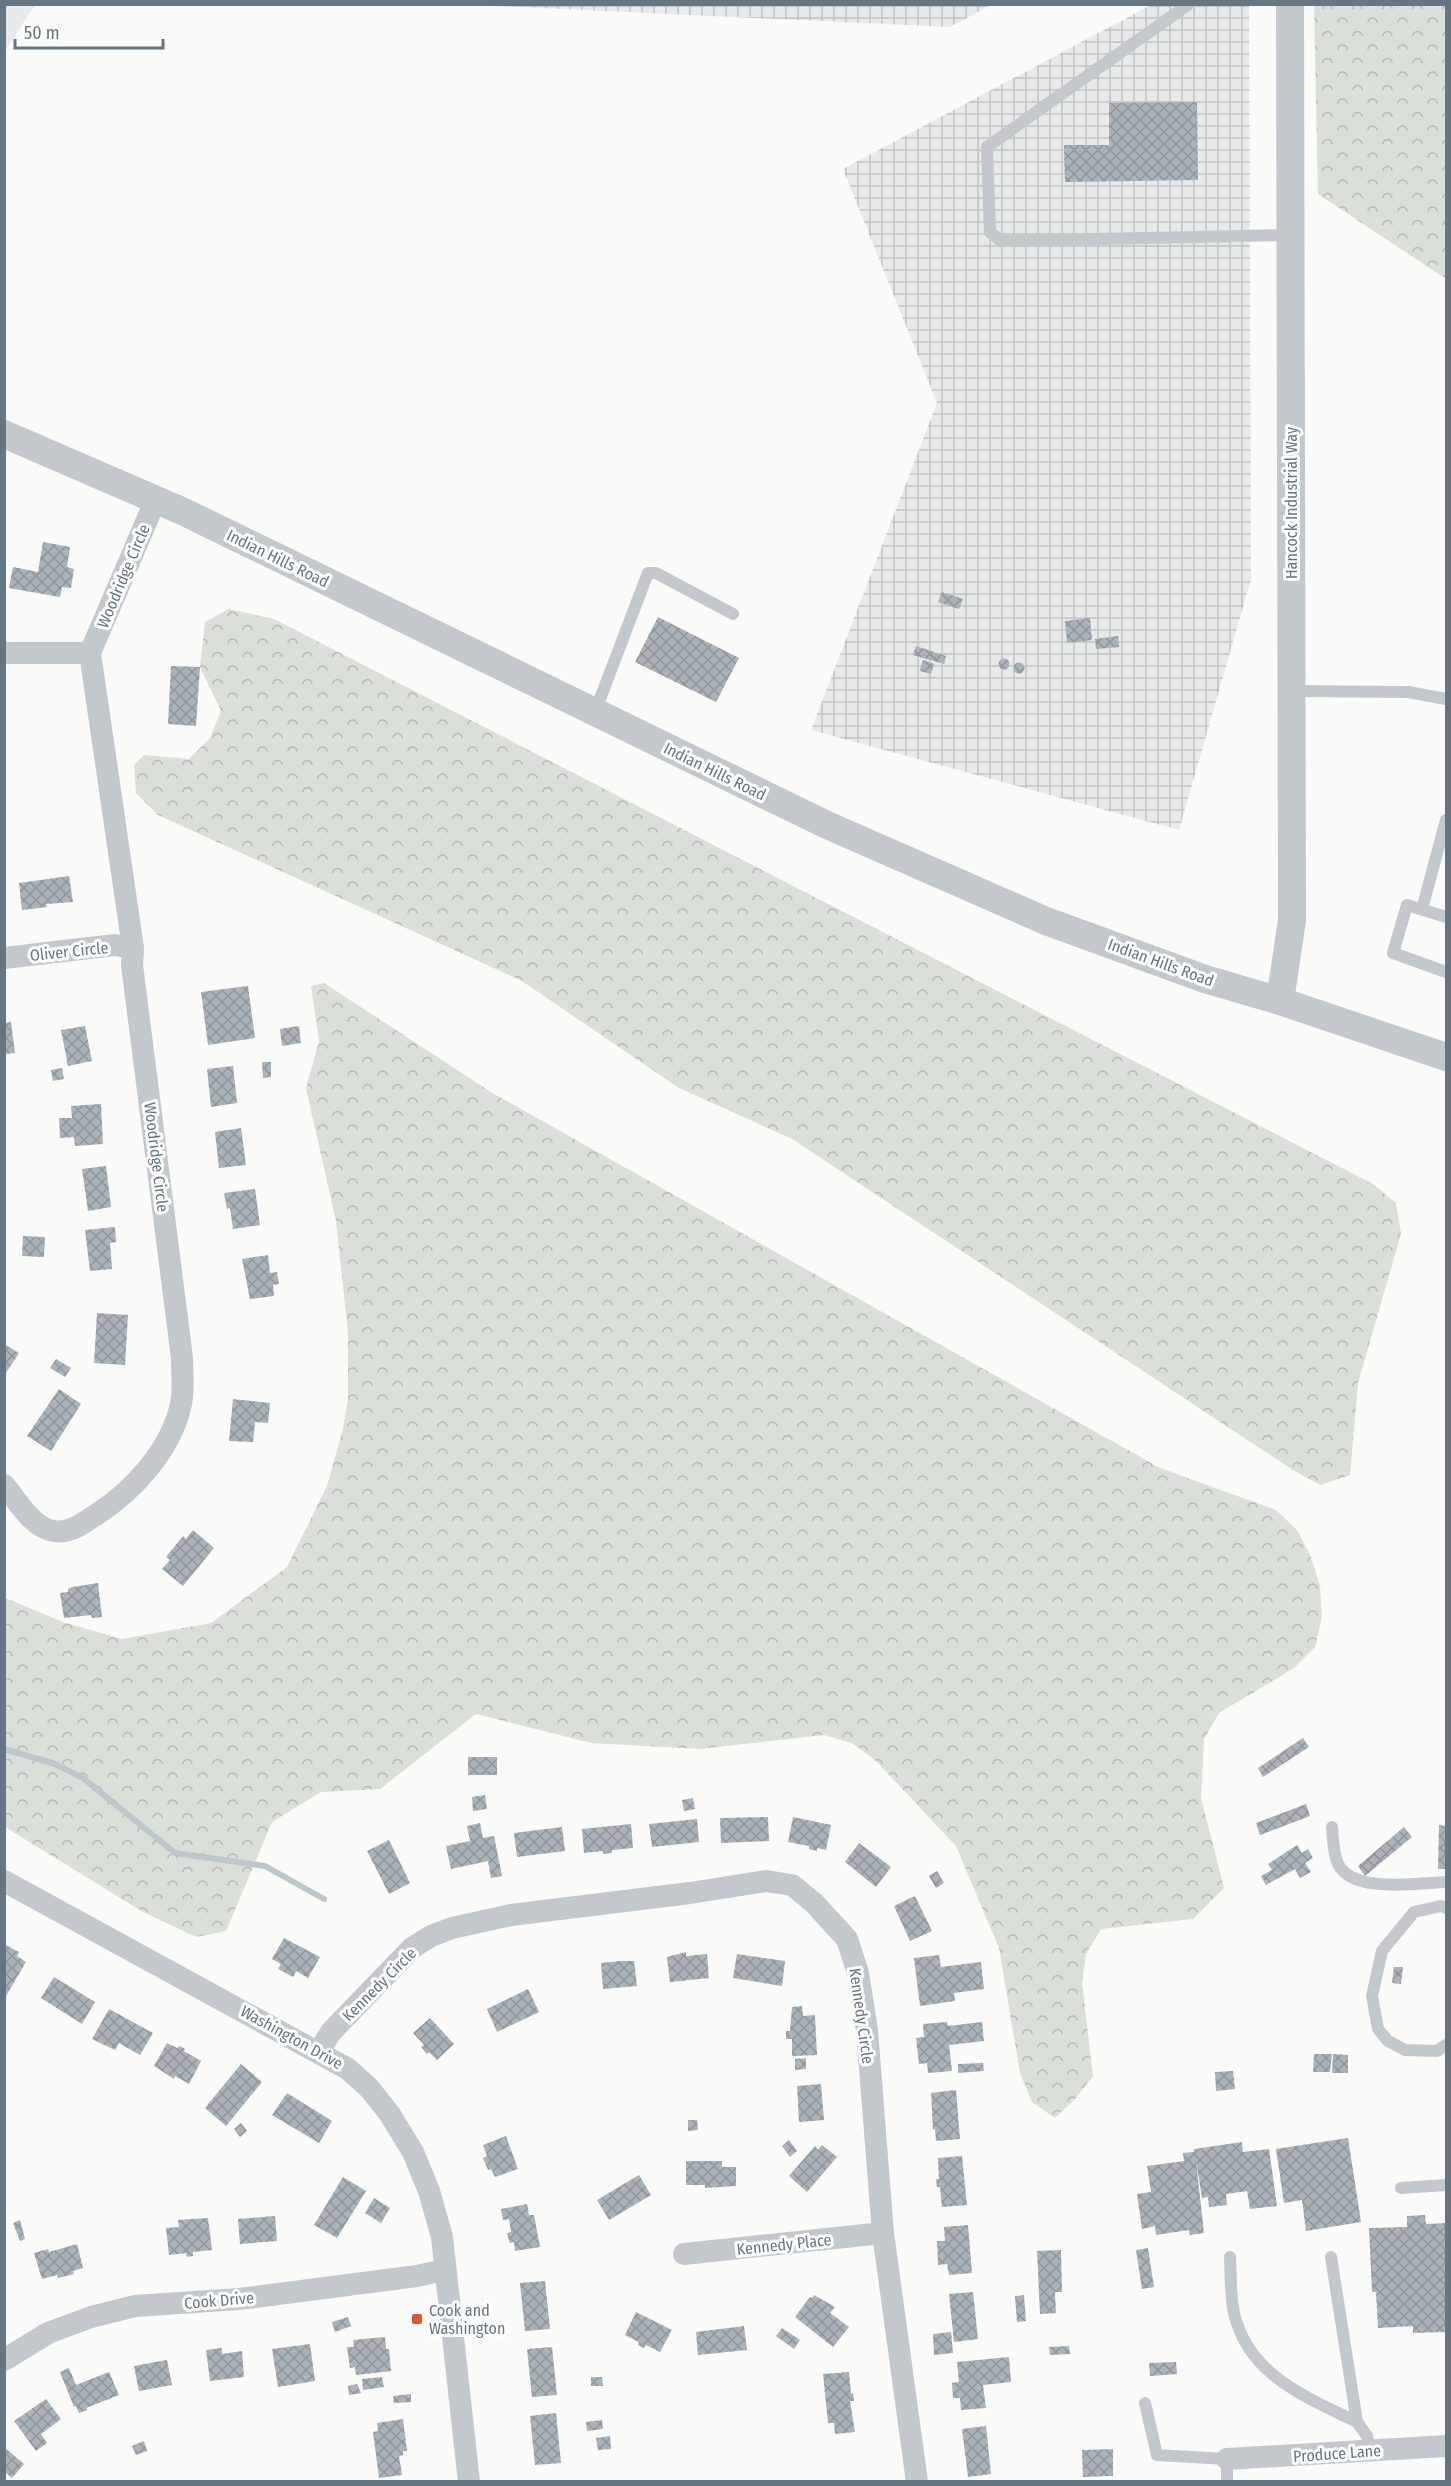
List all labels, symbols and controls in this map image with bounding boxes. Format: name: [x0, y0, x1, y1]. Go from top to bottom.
scale bar: [15, 12, 164, 50]
text: 50 m: [24, 22, 60, 44]
street label: Hancock Industrial Way: [1282, 426, 1301, 579]
street label: Woodridge Circle: [93, 522, 154, 631]
street label: Indian Hills Road: [224, 526, 332, 591]
street label: Indian Hills Road: [661, 739, 769, 804]
street label: Indian Hills Road: [1105, 935, 1216, 990]
street label: Oliver Circle: [29, 938, 109, 965]
street label: Woodridge Circle: [140, 1101, 173, 1213]
street label: Kennedy Circle: [338, 1943, 420, 2025]
street label: Kennedy Circle: [845, 1967, 878, 2065]
street label: Washington Drive: [237, 2002, 346, 2073]
street label: Kennedy Place: [736, 2230, 832, 2259]
street label: Cook Drive: [183, 2288, 255, 2313]
place label: Cook and Washington: [429, 2301, 505, 2338]
marker: Cook and Washington: [410, 2312, 424, 2326]
street label: Produce Lane: [1293, 2441, 1382, 2466]

